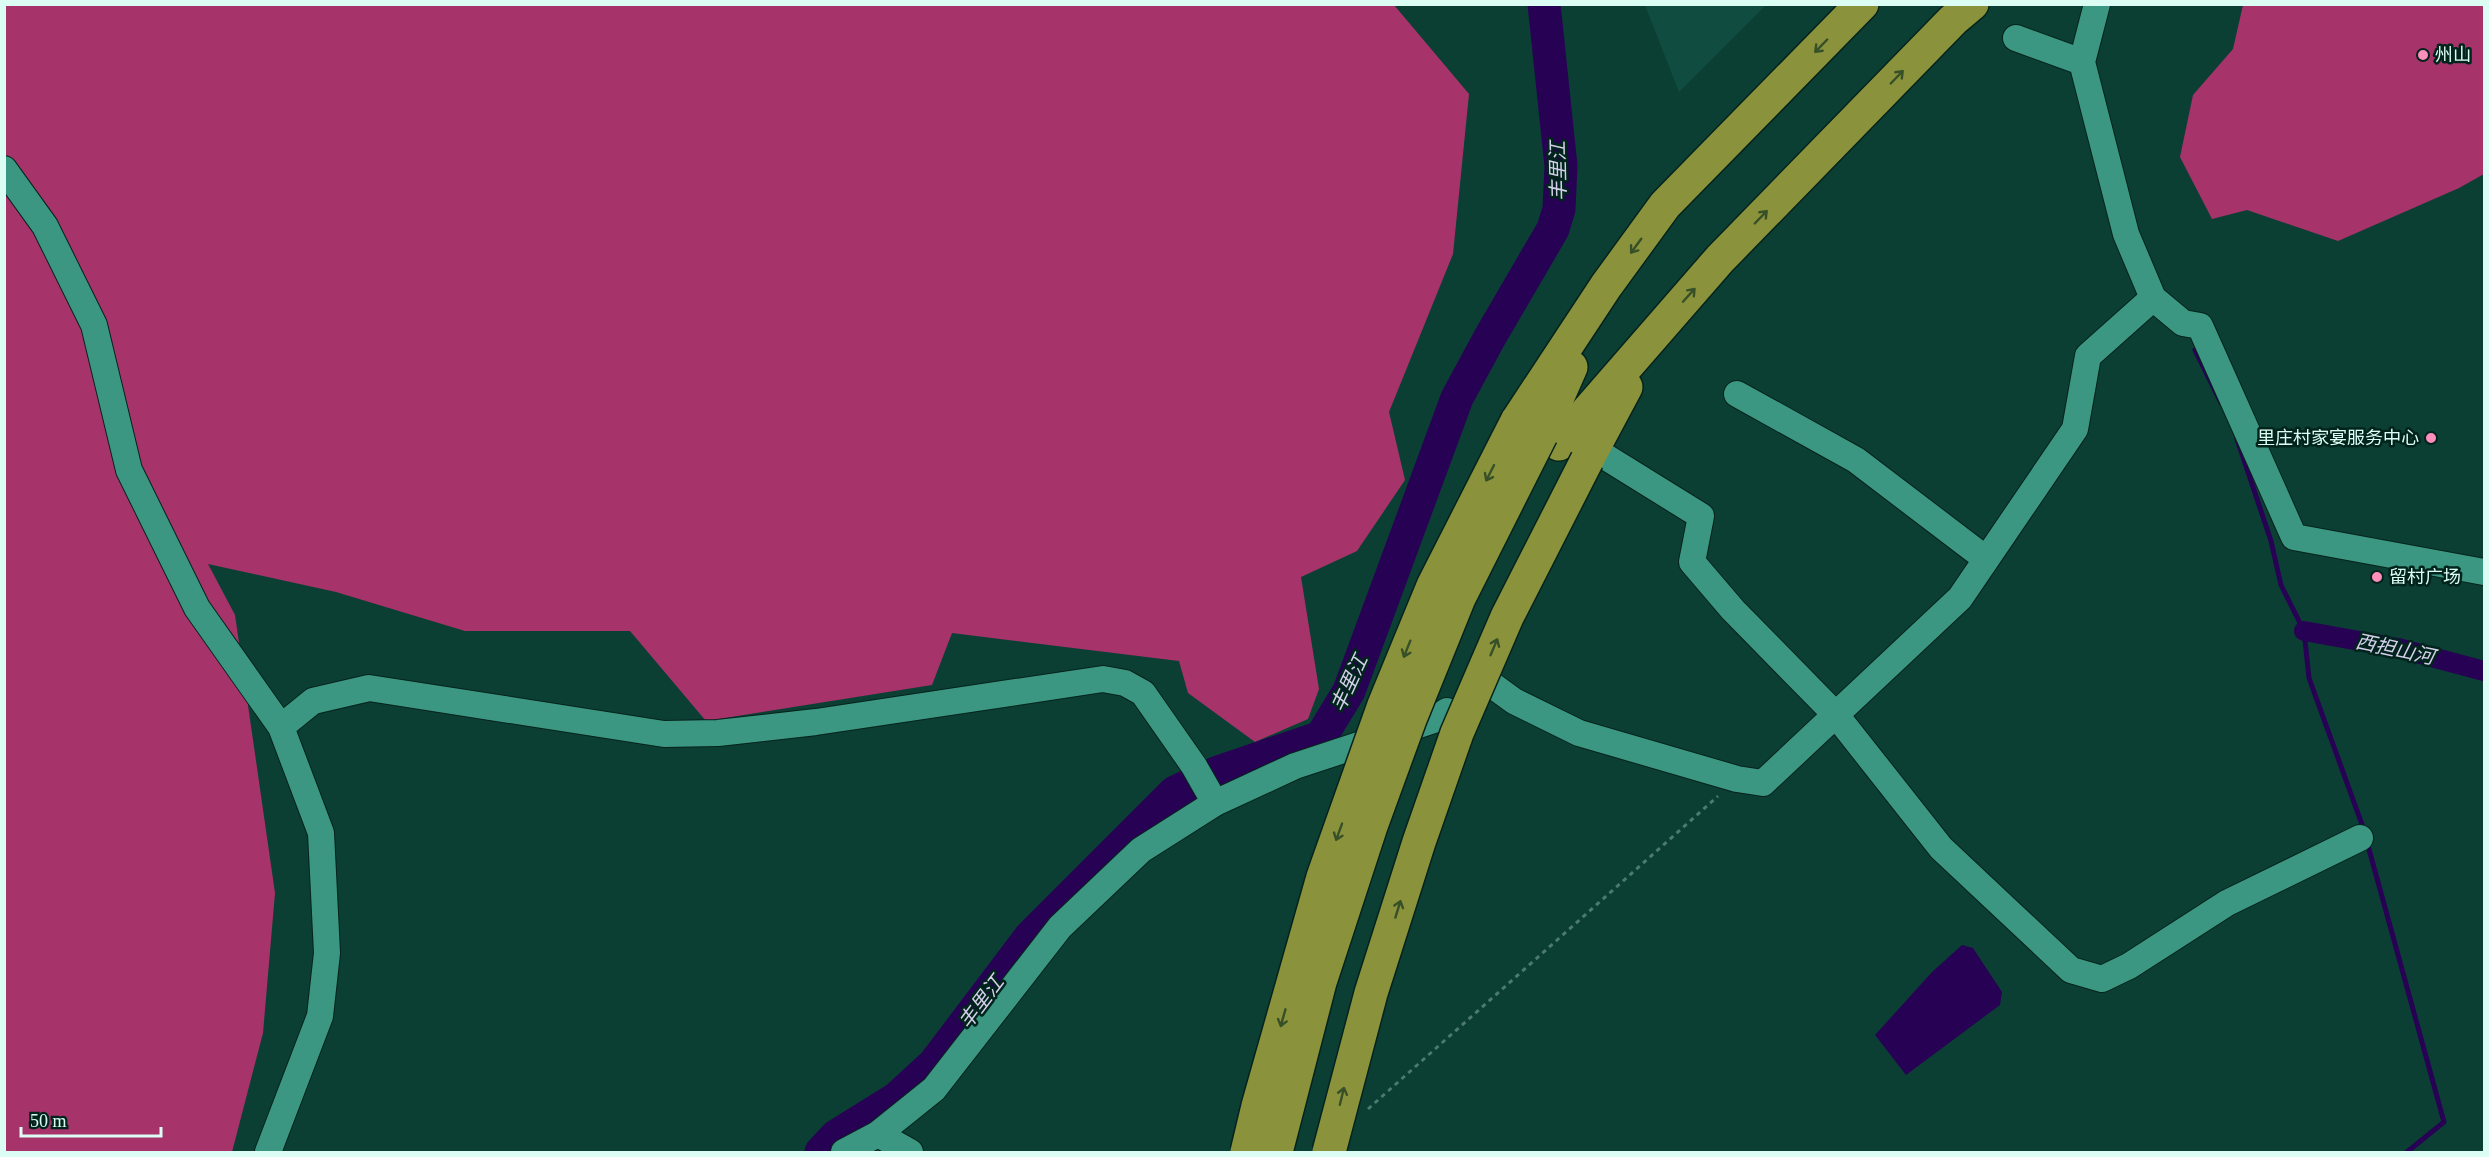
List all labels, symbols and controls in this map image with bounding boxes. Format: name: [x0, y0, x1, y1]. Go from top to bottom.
one-way arrow: [1813, 39, 1828, 54]
place label: 州山: [2435, 45, 2471, 65]
marker: 州山: [2416, 48, 2430, 62]
one-way arrow: [1890, 70, 1905, 85]
water label: 丰里江: [1546, 139, 1570, 201]
one-way arrow: [1754, 210, 1769, 225]
one-way arrow: [1629, 237, 1642, 253]
one-way arrow: [1682, 287, 1696, 302]
place label: 里庄村家宴服务中心: [2257, 428, 2419, 448]
marker: 里庄村家宴服务中心: [2424, 431, 2438, 445]
one-way arrow: [1484, 464, 1496, 482]
place label: 留村广场: [2389, 567, 2461, 587]
marker: 留村广场: [2370, 570, 2384, 584]
water label: 西担山河: [2354, 630, 2440, 669]
one-way arrow: [1489, 638, 1500, 657]
one-way arrow: [1401, 639, 1412, 658]
water label: 丰里江: [1326, 649, 1372, 715]
one-way arrow: [1333, 822, 1344, 841]
one-way arrow: [1393, 900, 1404, 919]
water label: 丰里江: [954, 970, 1009, 1033]
one-way arrow: [1276, 1008, 1288, 1027]
one-way arrow: [1337, 1086, 1349, 1105]
scale bar: [21, 1100, 160, 1138]
text: 50 m: [30, 1111, 67, 1131]

